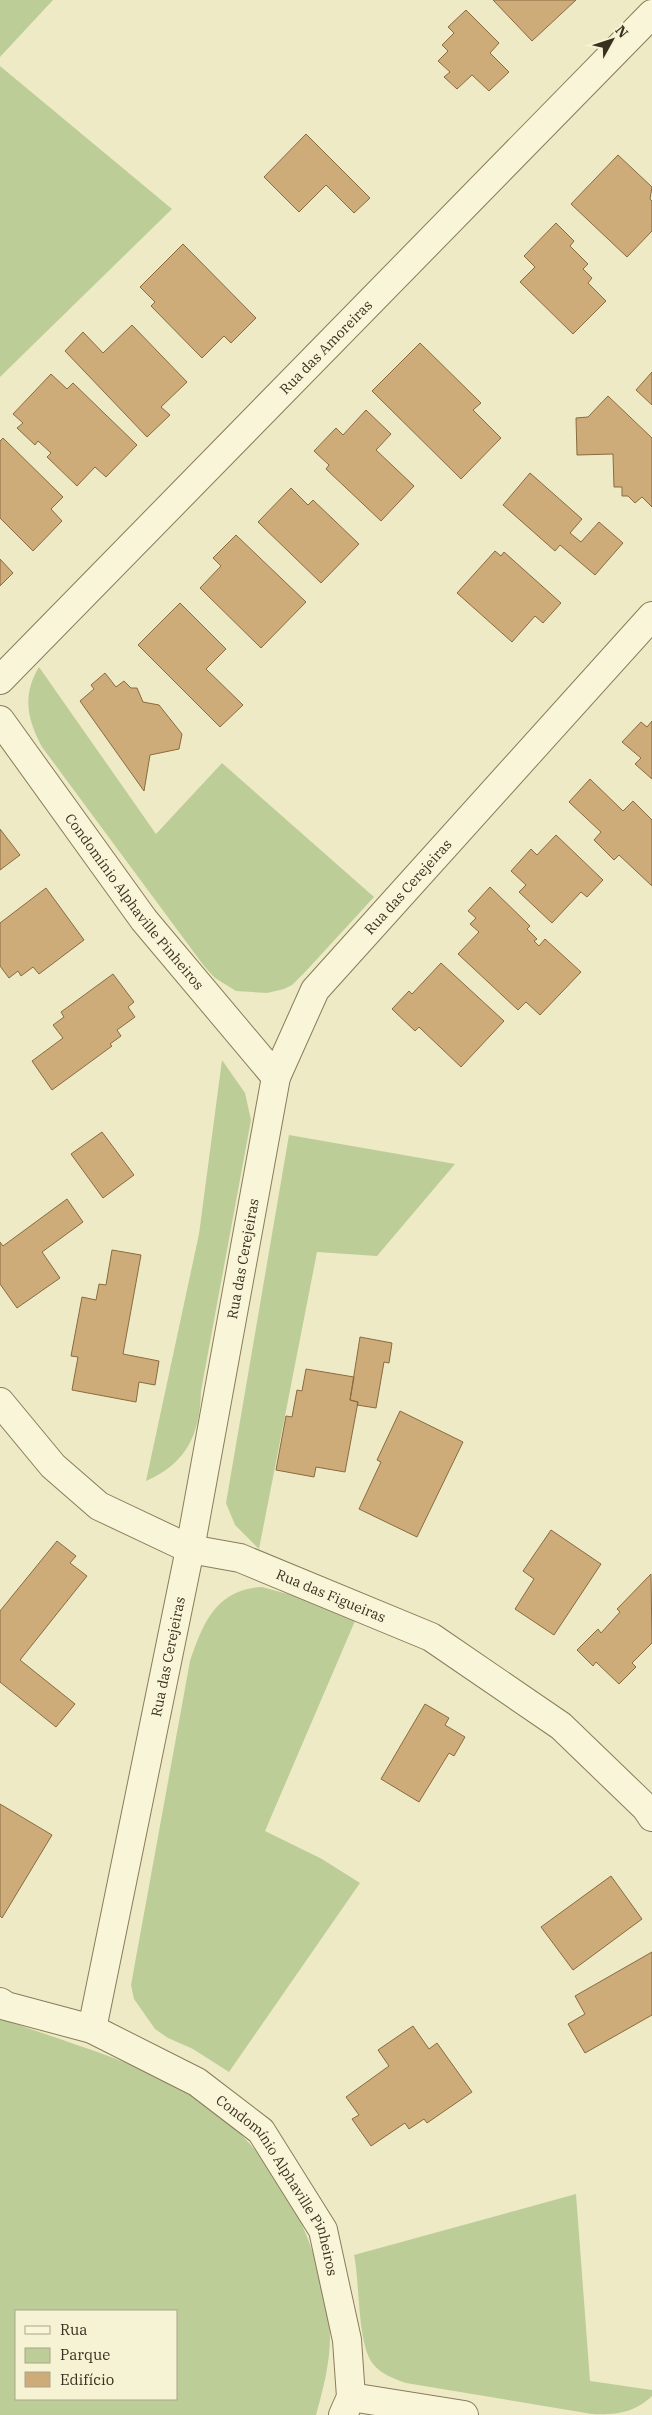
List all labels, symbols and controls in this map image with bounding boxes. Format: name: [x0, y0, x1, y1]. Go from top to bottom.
north arrow: [587, 15, 637, 65]
text: N: [612, 22, 632, 42]
street label: Rua das Amoreiras: [276, 296, 376, 398]
street label: Condomínio Alphaville Pinheiros: [61, 810, 208, 994]
street label: Rua das Cerejeiras: [360, 835, 456, 938]
street label: Rua das Cerejeiras: [223, 1197, 263, 1320]
street label: Rua das Figueiras: [274, 1565, 389, 1626]
street label: Rua das Cerejeiras: [147, 1595, 189, 1718]
street label: Condomínio Alphaville Pinheiros: [212, 2091, 342, 2278]
legend: [15, 2310, 178, 2400]
text: Rua: [60, 2320, 87, 2339]
text: Parque: [60, 2345, 110, 2364]
text: Edifício: [60, 2370, 114, 2389]

